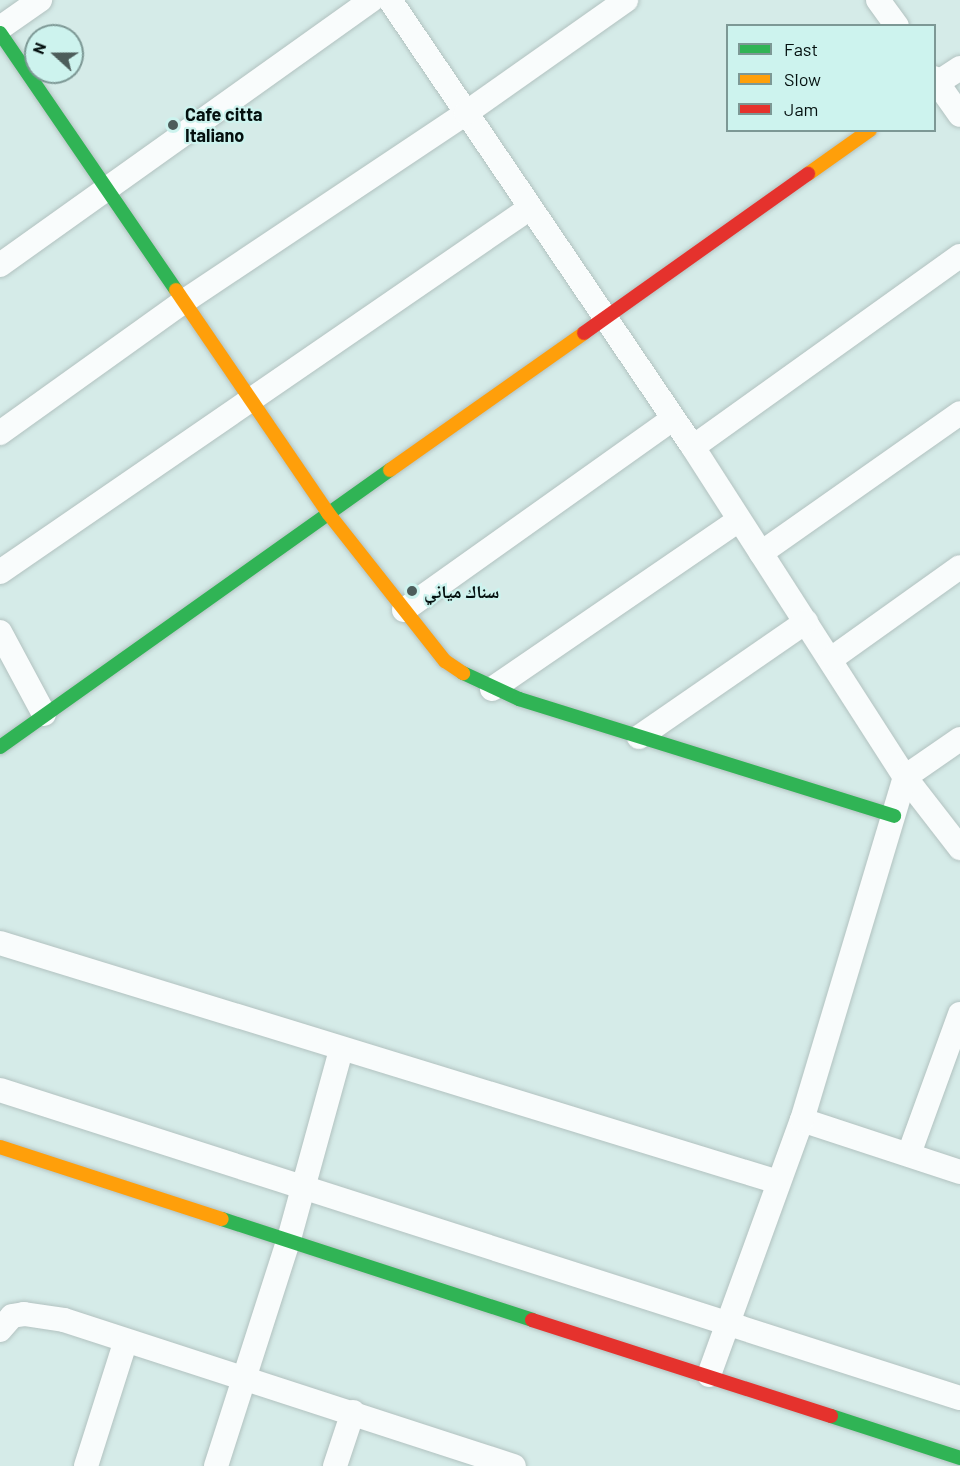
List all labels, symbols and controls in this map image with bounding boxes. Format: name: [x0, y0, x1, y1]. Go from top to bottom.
north arrow: [24, 24, 84, 84]
legend: [726, 24, 936, 132]
text: Fast: [784, 38, 818, 60]
text: N: [28, 40, 49, 56]
text: Slow: [784, 68, 821, 90]
text: Jam: [784, 98, 818, 120]
place label: Cafe citta Italiano: [185, 104, 262, 146]
marker: Cafe citta Italiano: [166, 118, 180, 132]
place label: سناك مياني: [424, 580, 499, 602]
marker: سناك مياني: [405, 584, 419, 598]

